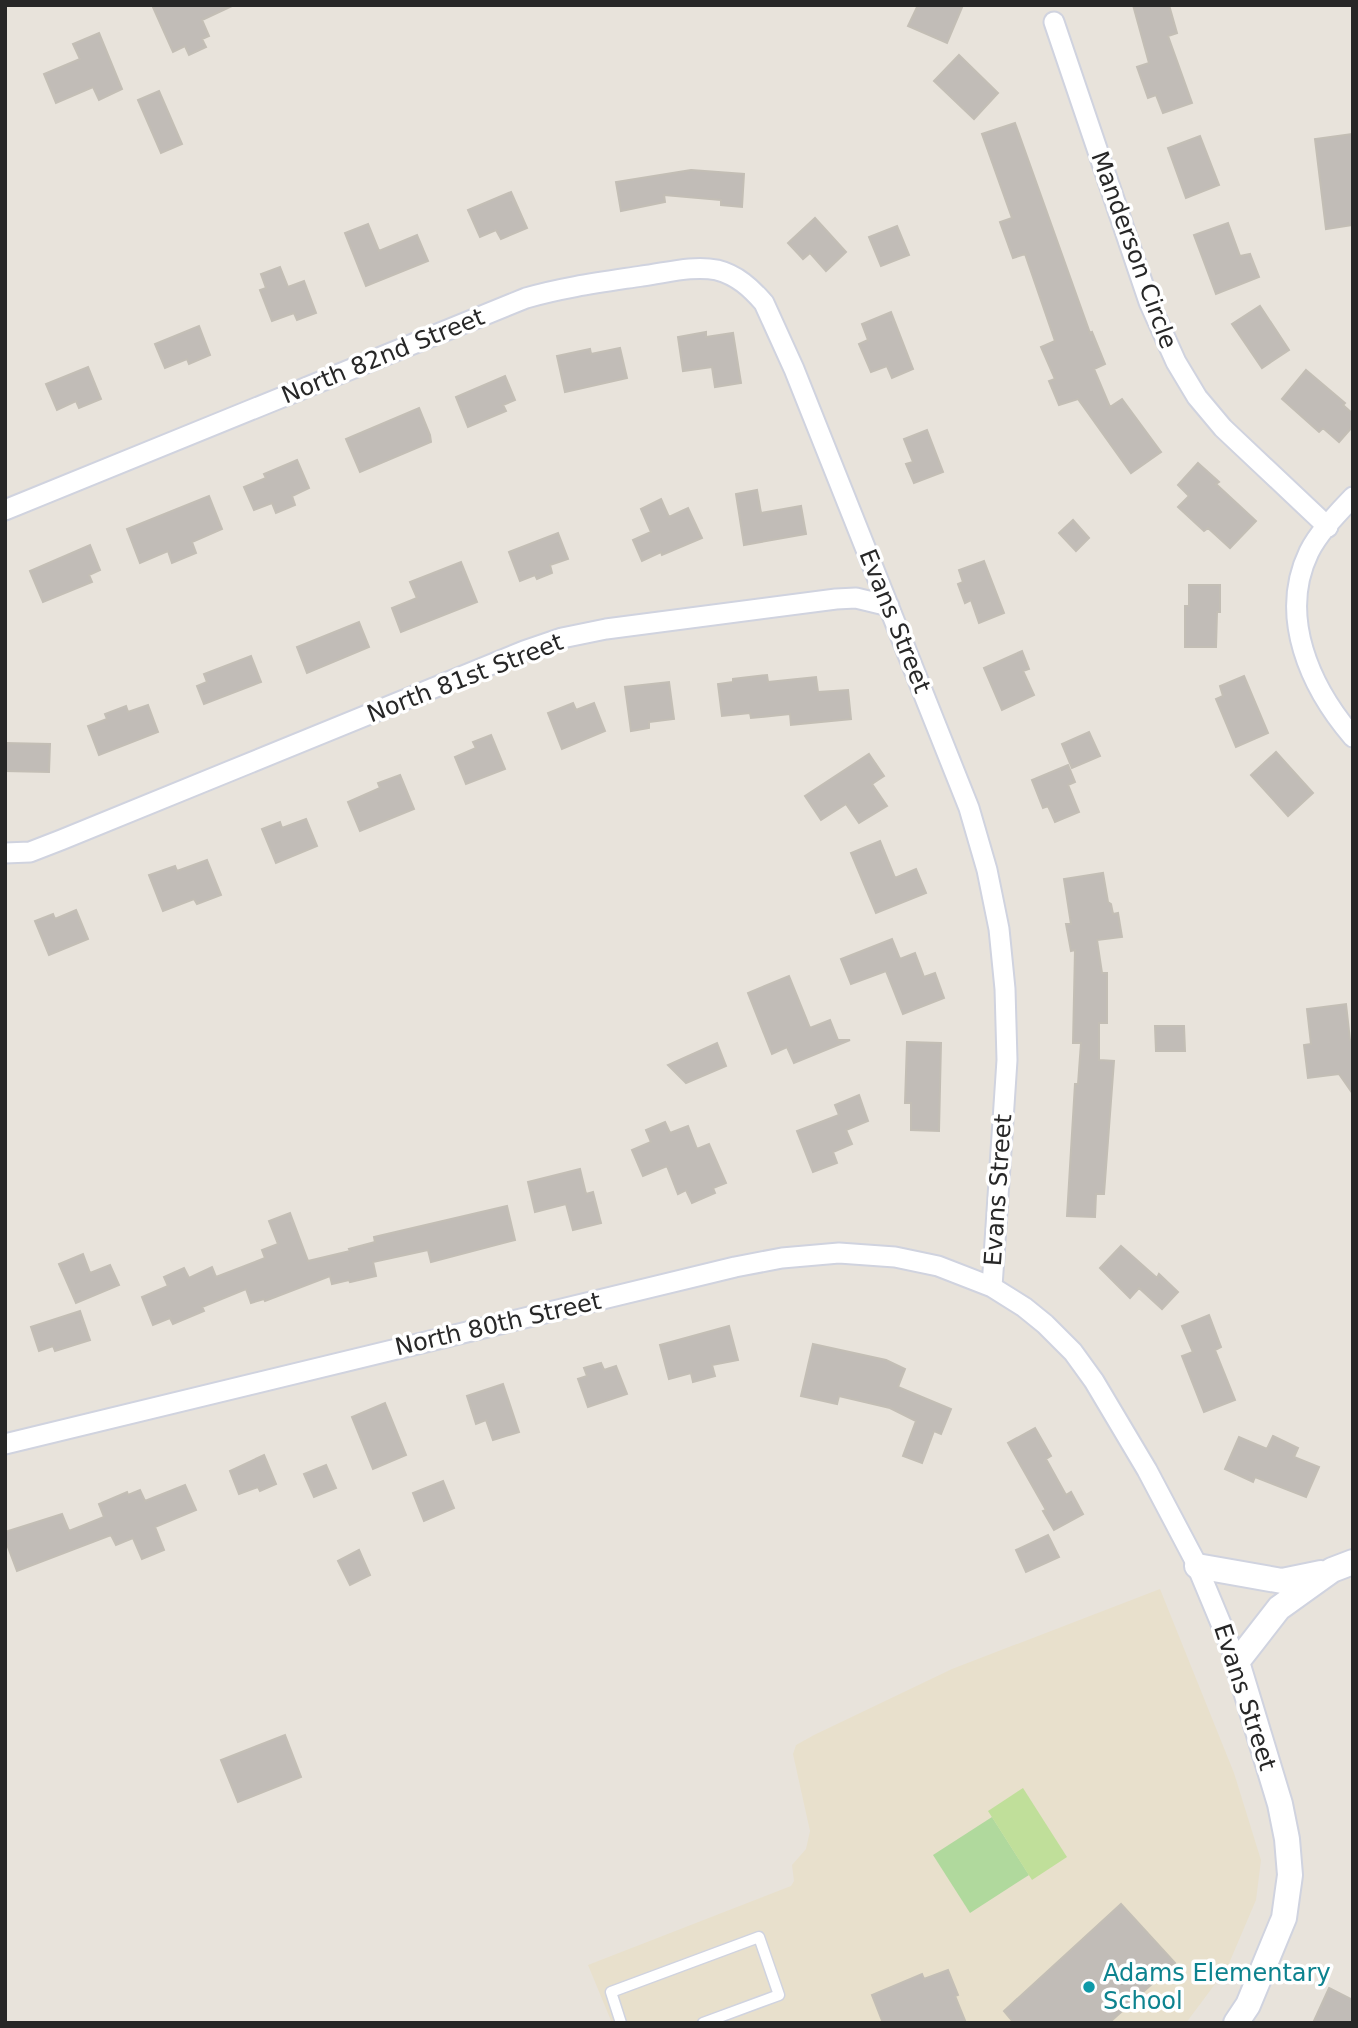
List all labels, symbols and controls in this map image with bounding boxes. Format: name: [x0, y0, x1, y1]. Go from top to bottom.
street label: Manderson Circle: [1085, 148, 1183, 352]
street label: North 82nd Street: [277, 303, 489, 409]
street label: Evans Street: [853, 545, 937, 697]
street label: North 81st Street: [363, 628, 567, 728]
street label: Evans Street: [979, 1113, 1017, 1267]
street label: North 80th Street: [392, 1287, 604, 1361]
street label: Evans Street: [1208, 1620, 1282, 1774]
place label: Adams Elementary School: [1103, 1959, 1331, 2015]
marker: Adams Elementary School: [1081, 1979, 1097, 1995]

